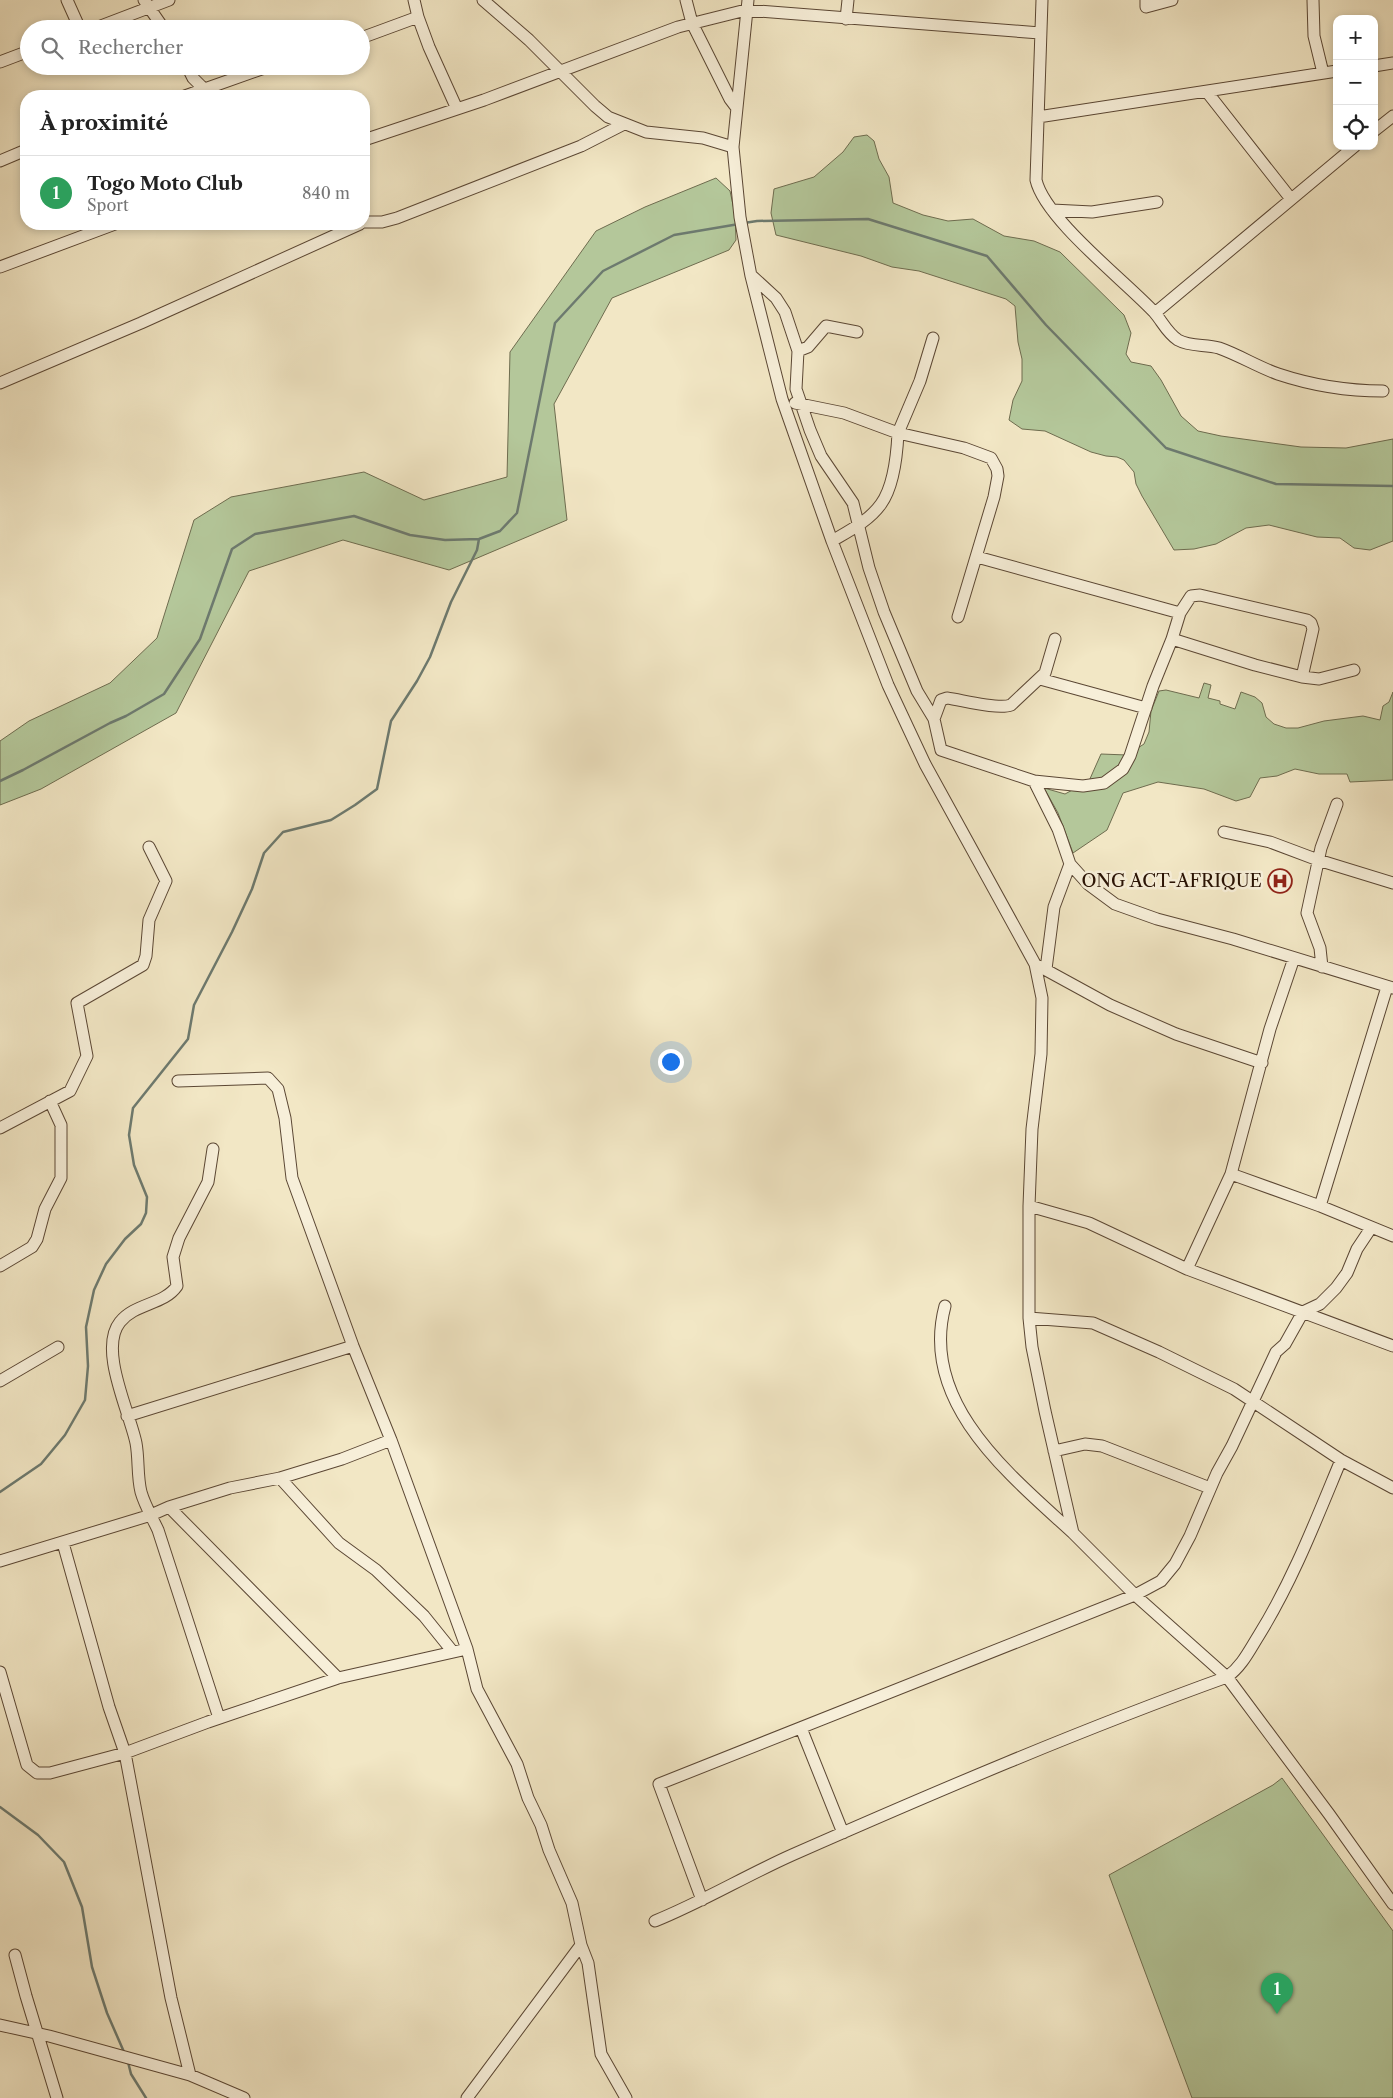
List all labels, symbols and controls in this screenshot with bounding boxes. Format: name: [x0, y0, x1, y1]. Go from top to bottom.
map controls: [1333, 15, 1378, 150]
button: +: [1333, 15, 1378, 60]
search box: [20, 20, 370, 75]
icon: search: [38, 34, 66, 62]
text: Rechercher: [78, 36, 183, 59]
button: −: [1333, 60, 1378, 105]
button: locate: [1333, 105, 1378, 150]
text: À proximité: [40, 110, 168, 135]
text: Togo Moto Club: [87, 172, 243, 195]
text: 1: [52, 183, 60, 203]
text: 840 m: [302, 183, 350, 203]
text: Sport: [87, 195, 129, 215]
hospital icon: ONG ACT-AFRIQUE: [1267, 868, 1293, 894]
place label: ONG ACT-AFRIQUE: [1081, 870, 1262, 892]
your location: [658, 1049, 684, 1075]
pin: 1: [1261, 1973, 1293, 2014]

